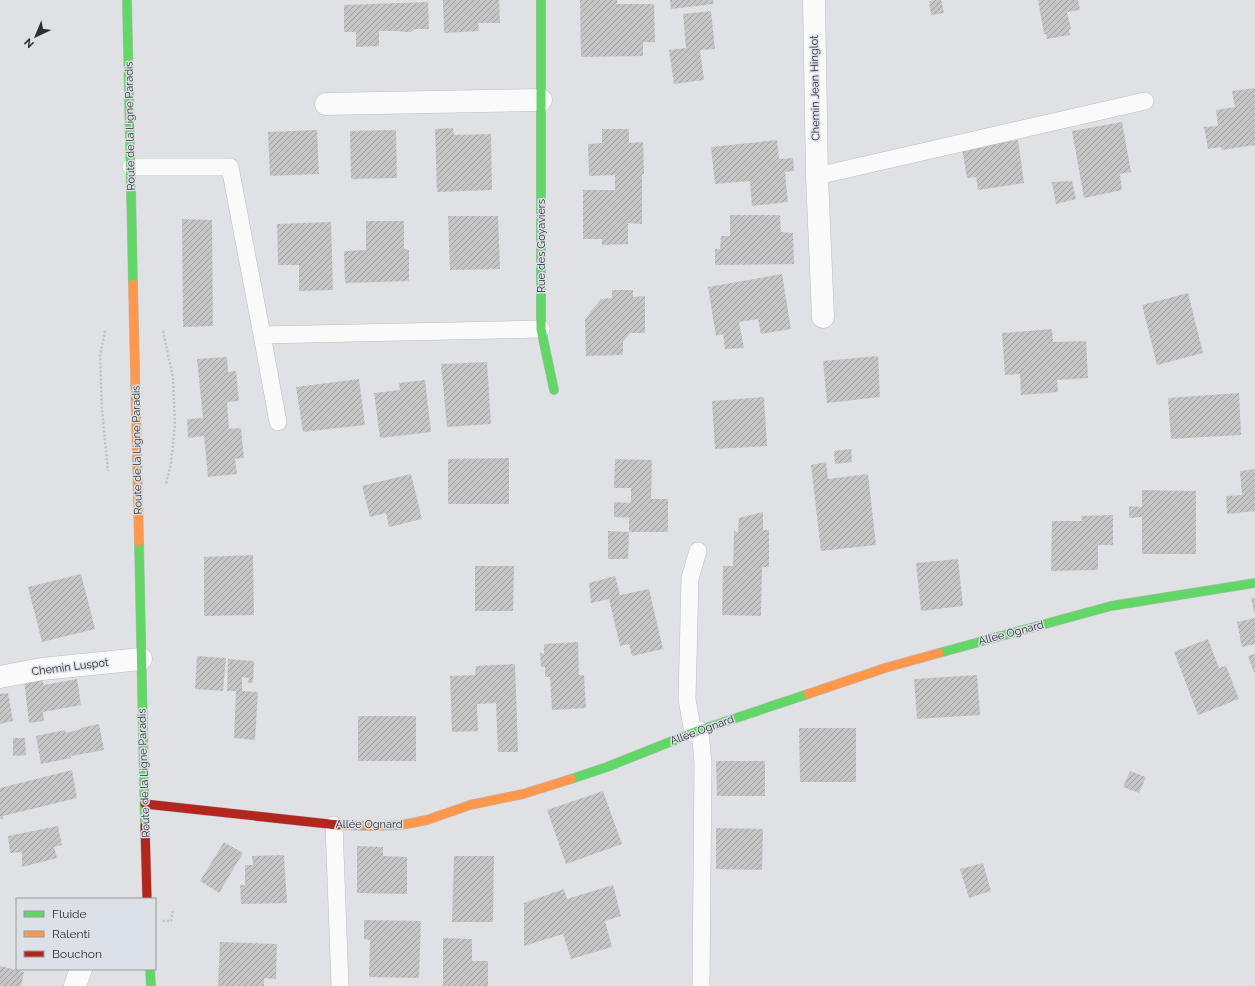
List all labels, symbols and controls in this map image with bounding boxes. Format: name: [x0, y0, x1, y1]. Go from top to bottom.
north arrow: [16, 16, 56, 56]
text: N: [22, 35, 37, 50]
street label: Chemin Jean Hinglot: [808, 35, 822, 141]
street label: Route de la Ligne Paradis: [122, 61, 138, 191]
street label: Rue des Goyaviers: [535, 199, 548, 293]
street label: Route de la Ligne Paradis: [129, 385, 145, 515]
street label: Allée Ognard: [977, 618, 1045, 648]
street label: Chemin Luspot: [31, 656, 109, 678]
street label: Route de la Ligne Paradis: [135, 708, 153, 838]
street label: Allée Ognard: [668, 712, 736, 748]
street label: Allée Ognard: [335, 818, 403, 831]
legend: [16, 898, 156, 970]
text: Fluide: [52, 907, 87, 921]
text: Ralenti: [52, 927, 90, 941]
text: Bouchon: [52, 947, 102, 961]

